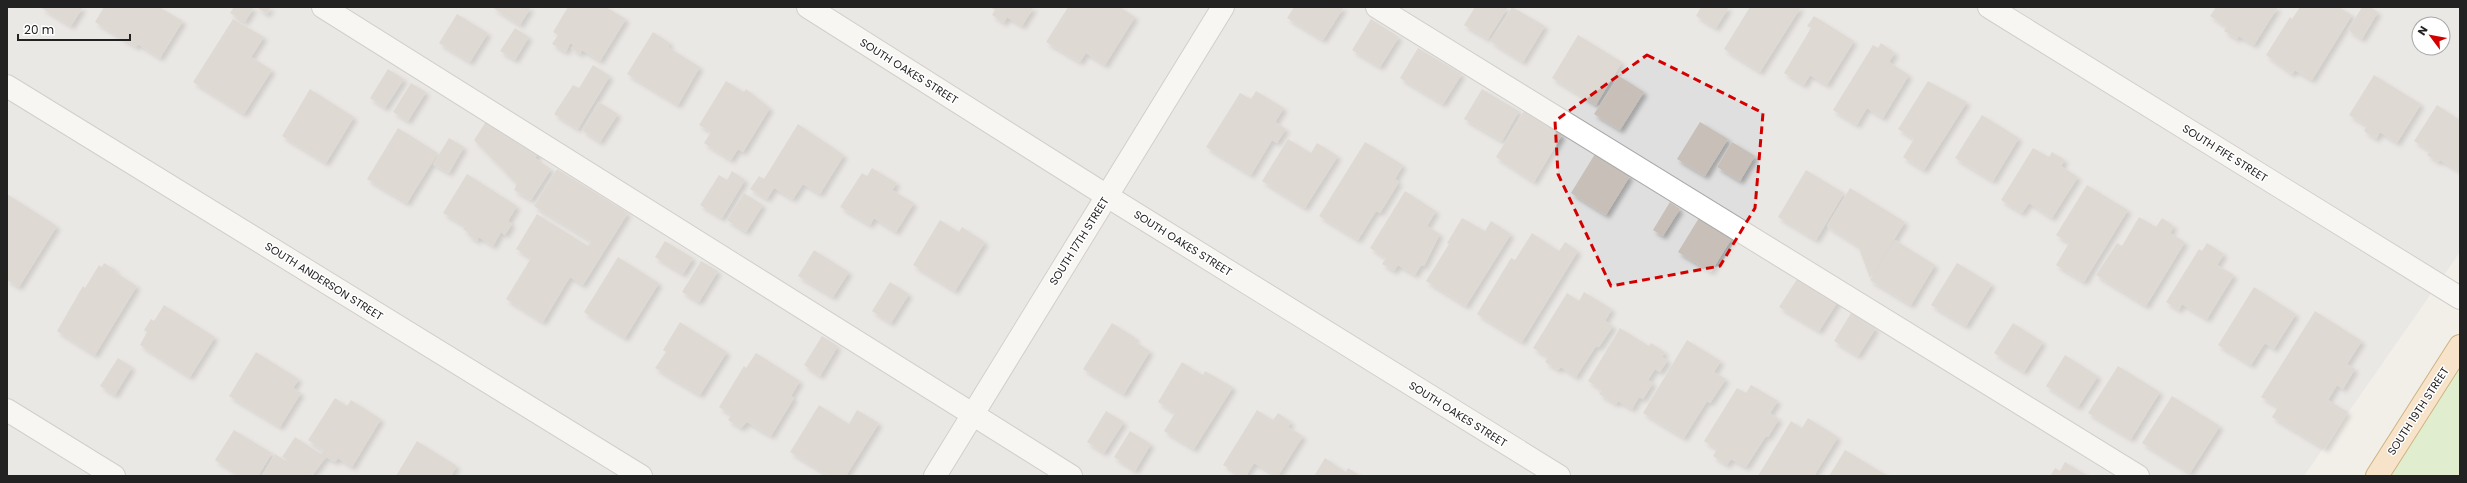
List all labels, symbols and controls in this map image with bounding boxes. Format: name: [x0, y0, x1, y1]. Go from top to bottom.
scale bar: [18, 16, 130, 42]
north arrow: [2411, 16, 2451, 56]
text: 20 m: [24, 21, 54, 38]
text: N: [2414, 23, 2431, 38]
street label: SOUTH OAKES STREET: [857, 34, 961, 108]
street label: SOUTH FIFE STREET: [2179, 120, 2271, 186]
street label: SOUTH 17TH STREET: [1045, 194, 1113, 288]
street label: SOUTH OAKES STREET: [1131, 206, 1235, 280]
street label: SOUTH ANDERSON STREET: [262, 238, 386, 324]
street label: SOUTH 19TH STREET: [2383, 364, 2453, 458]
street label: SOUTH OAKES STREET: [1406, 377, 1510, 451]

